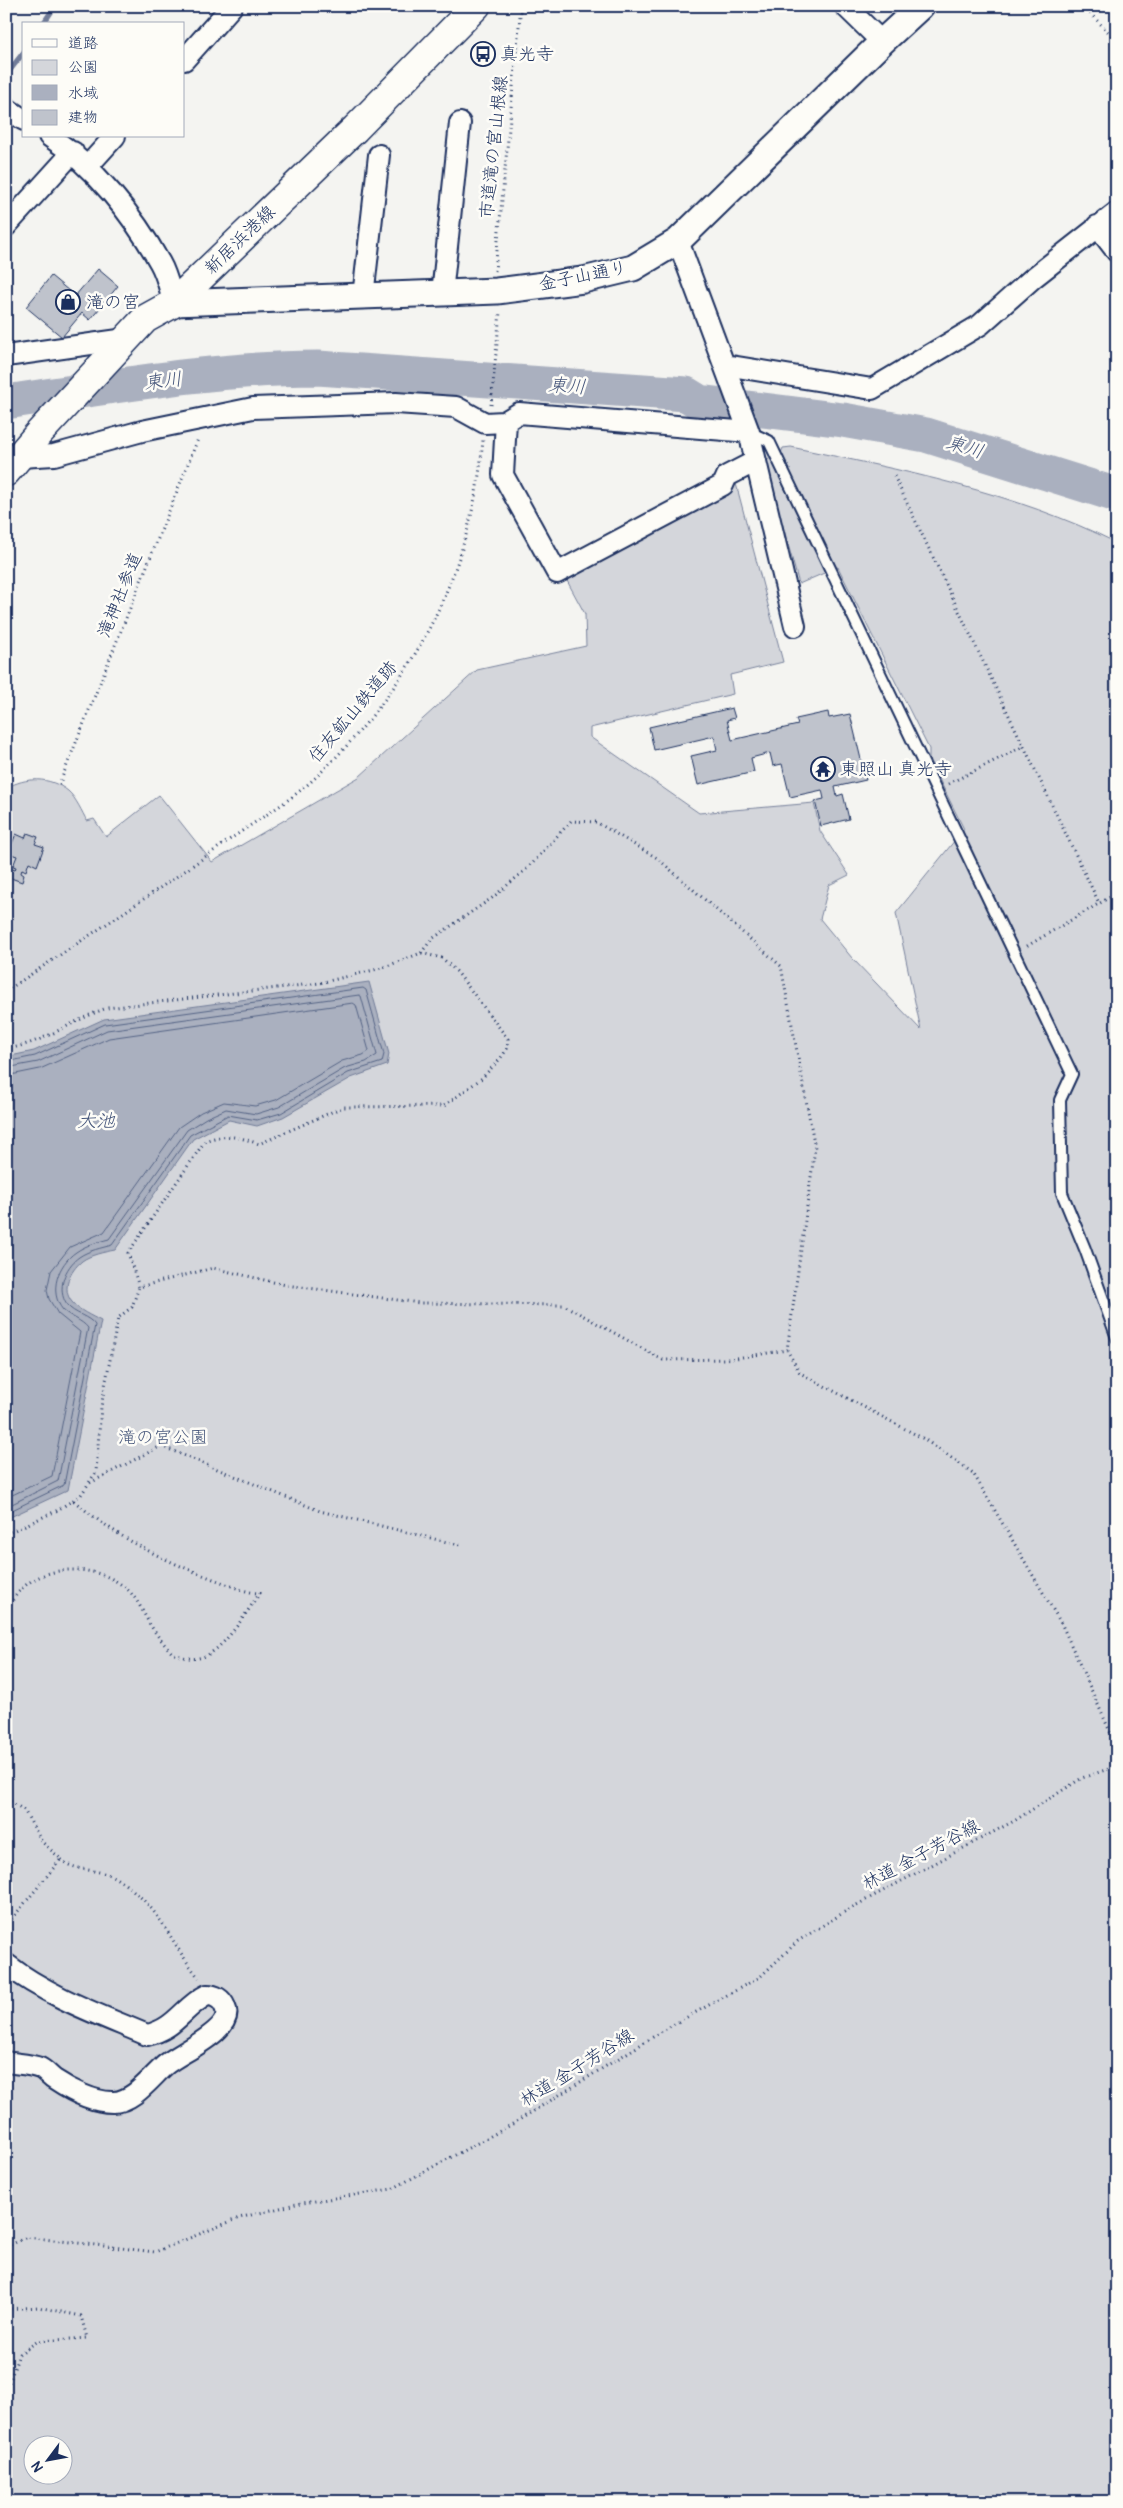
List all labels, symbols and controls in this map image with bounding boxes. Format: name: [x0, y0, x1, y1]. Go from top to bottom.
legend: [22, 22, 185, 138]
text: 道路: [68, 34, 98, 53]
bus stop icon: 真光寺: [470, 41, 496, 67]
place label: 真光寺: [500, 43, 554, 66]
text: 公園: [68, 58, 98, 77]
street label: 市道滝の宮山根線: [475, 74, 513, 220]
text: 水域: [68, 84, 98, 103]
text: 建物: [68, 108, 98, 127]
street label: 新居浜港線: [200, 200, 280, 280]
street label: 金子山通り: [537, 256, 629, 296]
shop icon: 滝の宮: [55, 289, 81, 315]
place label: 滝の宮: [86, 291, 140, 314]
water label: 東川: [143, 367, 183, 395]
water label: 東川: [547, 373, 587, 399]
water label: 東川: [943, 430, 987, 464]
street label: 滝神社参道: [92, 549, 148, 641]
street label: 住友鉱山鉄道跡: [304, 656, 402, 768]
temple icon: 東照山 真光寺: [810, 756, 836, 782]
place label: 東照山 真光寺: [840, 758, 952, 781]
water label: 大池: [77, 1109, 116, 1133]
park label: 滝の宮公園: [118, 1426, 208, 1449]
street label: 林道 金子芳谷線: [858, 1814, 984, 1896]
street label: 林道 金子芳谷線: [516, 2024, 638, 2112]
north arrow: [22, 2436, 72, 2486]
text: N: [28, 2458, 47, 2475]

